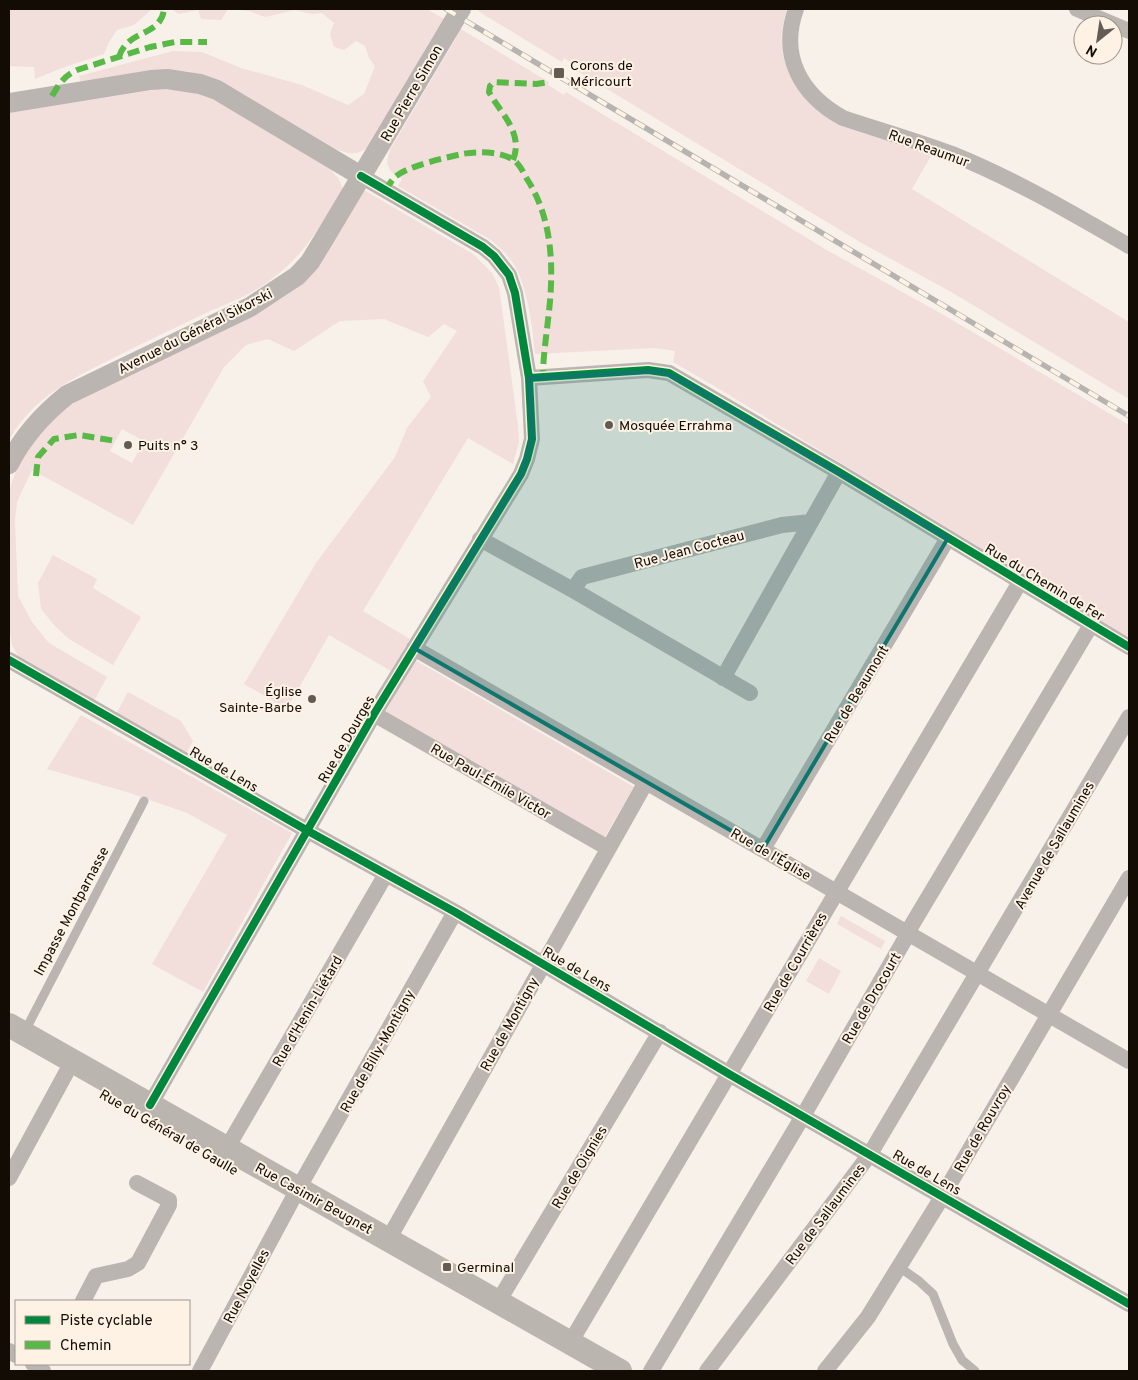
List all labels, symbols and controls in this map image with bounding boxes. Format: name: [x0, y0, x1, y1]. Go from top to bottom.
north arrow: [1073, 15, 1123, 65]
text: N: [1084, 40, 1101, 60]
street label: Rue Pierre Simon: [378, 42, 447, 145]
place label: Corons de Méricourt: [570, 58, 633, 91]
marker: Corons de Méricourt: [552, 66, 566, 80]
street label: Rue Reaumur: [886, 127, 972, 172]
street label: Avenue du Général Sikorski: [116, 286, 276, 379]
place label: Mosquée Errahma: [619, 418, 732, 435]
marker: Mosquée Errahma: [603, 419, 615, 431]
place label: Puits n° 3: [138, 438, 198, 455]
marker: Puits n° 3: [122, 439, 134, 451]
street label: Rue Jean Cocteau: [632, 528, 746, 573]
street label: Rue du Chemin de Fer: [981, 541, 1108, 626]
street label: Rue de Beaumont: [821, 643, 893, 747]
place label: Église Sainte-Barbe: [219, 683, 302, 717]
marker: Église Sainte-Barbe: [306, 693, 318, 705]
street label: Rue de Dourges: [315, 693, 379, 787]
street label: Rue Paul-Émile Victor: [427, 740, 554, 824]
street label: Rue de Lens: [186, 744, 261, 797]
street label: Avenue de Sallaumines: [1012, 779, 1099, 913]
street label: Rue de l'Église: [727, 825, 814, 885]
street label: Impasse Montparnasse: [31, 844, 114, 979]
street label: Rue de Courrières: [761, 910, 832, 1016]
street label: Rue de Lens: [539, 944, 614, 997]
street label: Rue de Drocourt: [839, 950, 905, 1048]
street label: Rue d'Henin-Liétard: [270, 953, 347, 1070]
street label: Rue de Montigny: [477, 975, 543, 1075]
street label: Rue de Billy-Montigny: [337, 987, 419, 1116]
street label: Rue de Rouvroy: [951, 1082, 1015, 1176]
street label: Rue du Général de Gaulle: [96, 1087, 241, 1180]
street label: Rue de Oignies: [549, 1123, 612, 1212]
street label: Rue de Lens: [889, 1147, 964, 1200]
street label: Rue Casimir Beugnet: [251, 1160, 375, 1239]
street label: Rue de Sallaumines: [783, 1161, 870, 1269]
street label: Rue Noyelles: [221, 1247, 274, 1327]
place label: Germinal: [457, 1260, 514, 1277]
marker: Germinal: [441, 1261, 453, 1273]
legend: [15, 1300, 190, 1365]
text: Piste cyclable: [60, 1312, 153, 1331]
text: Chemin: [60, 1337, 112, 1356]

